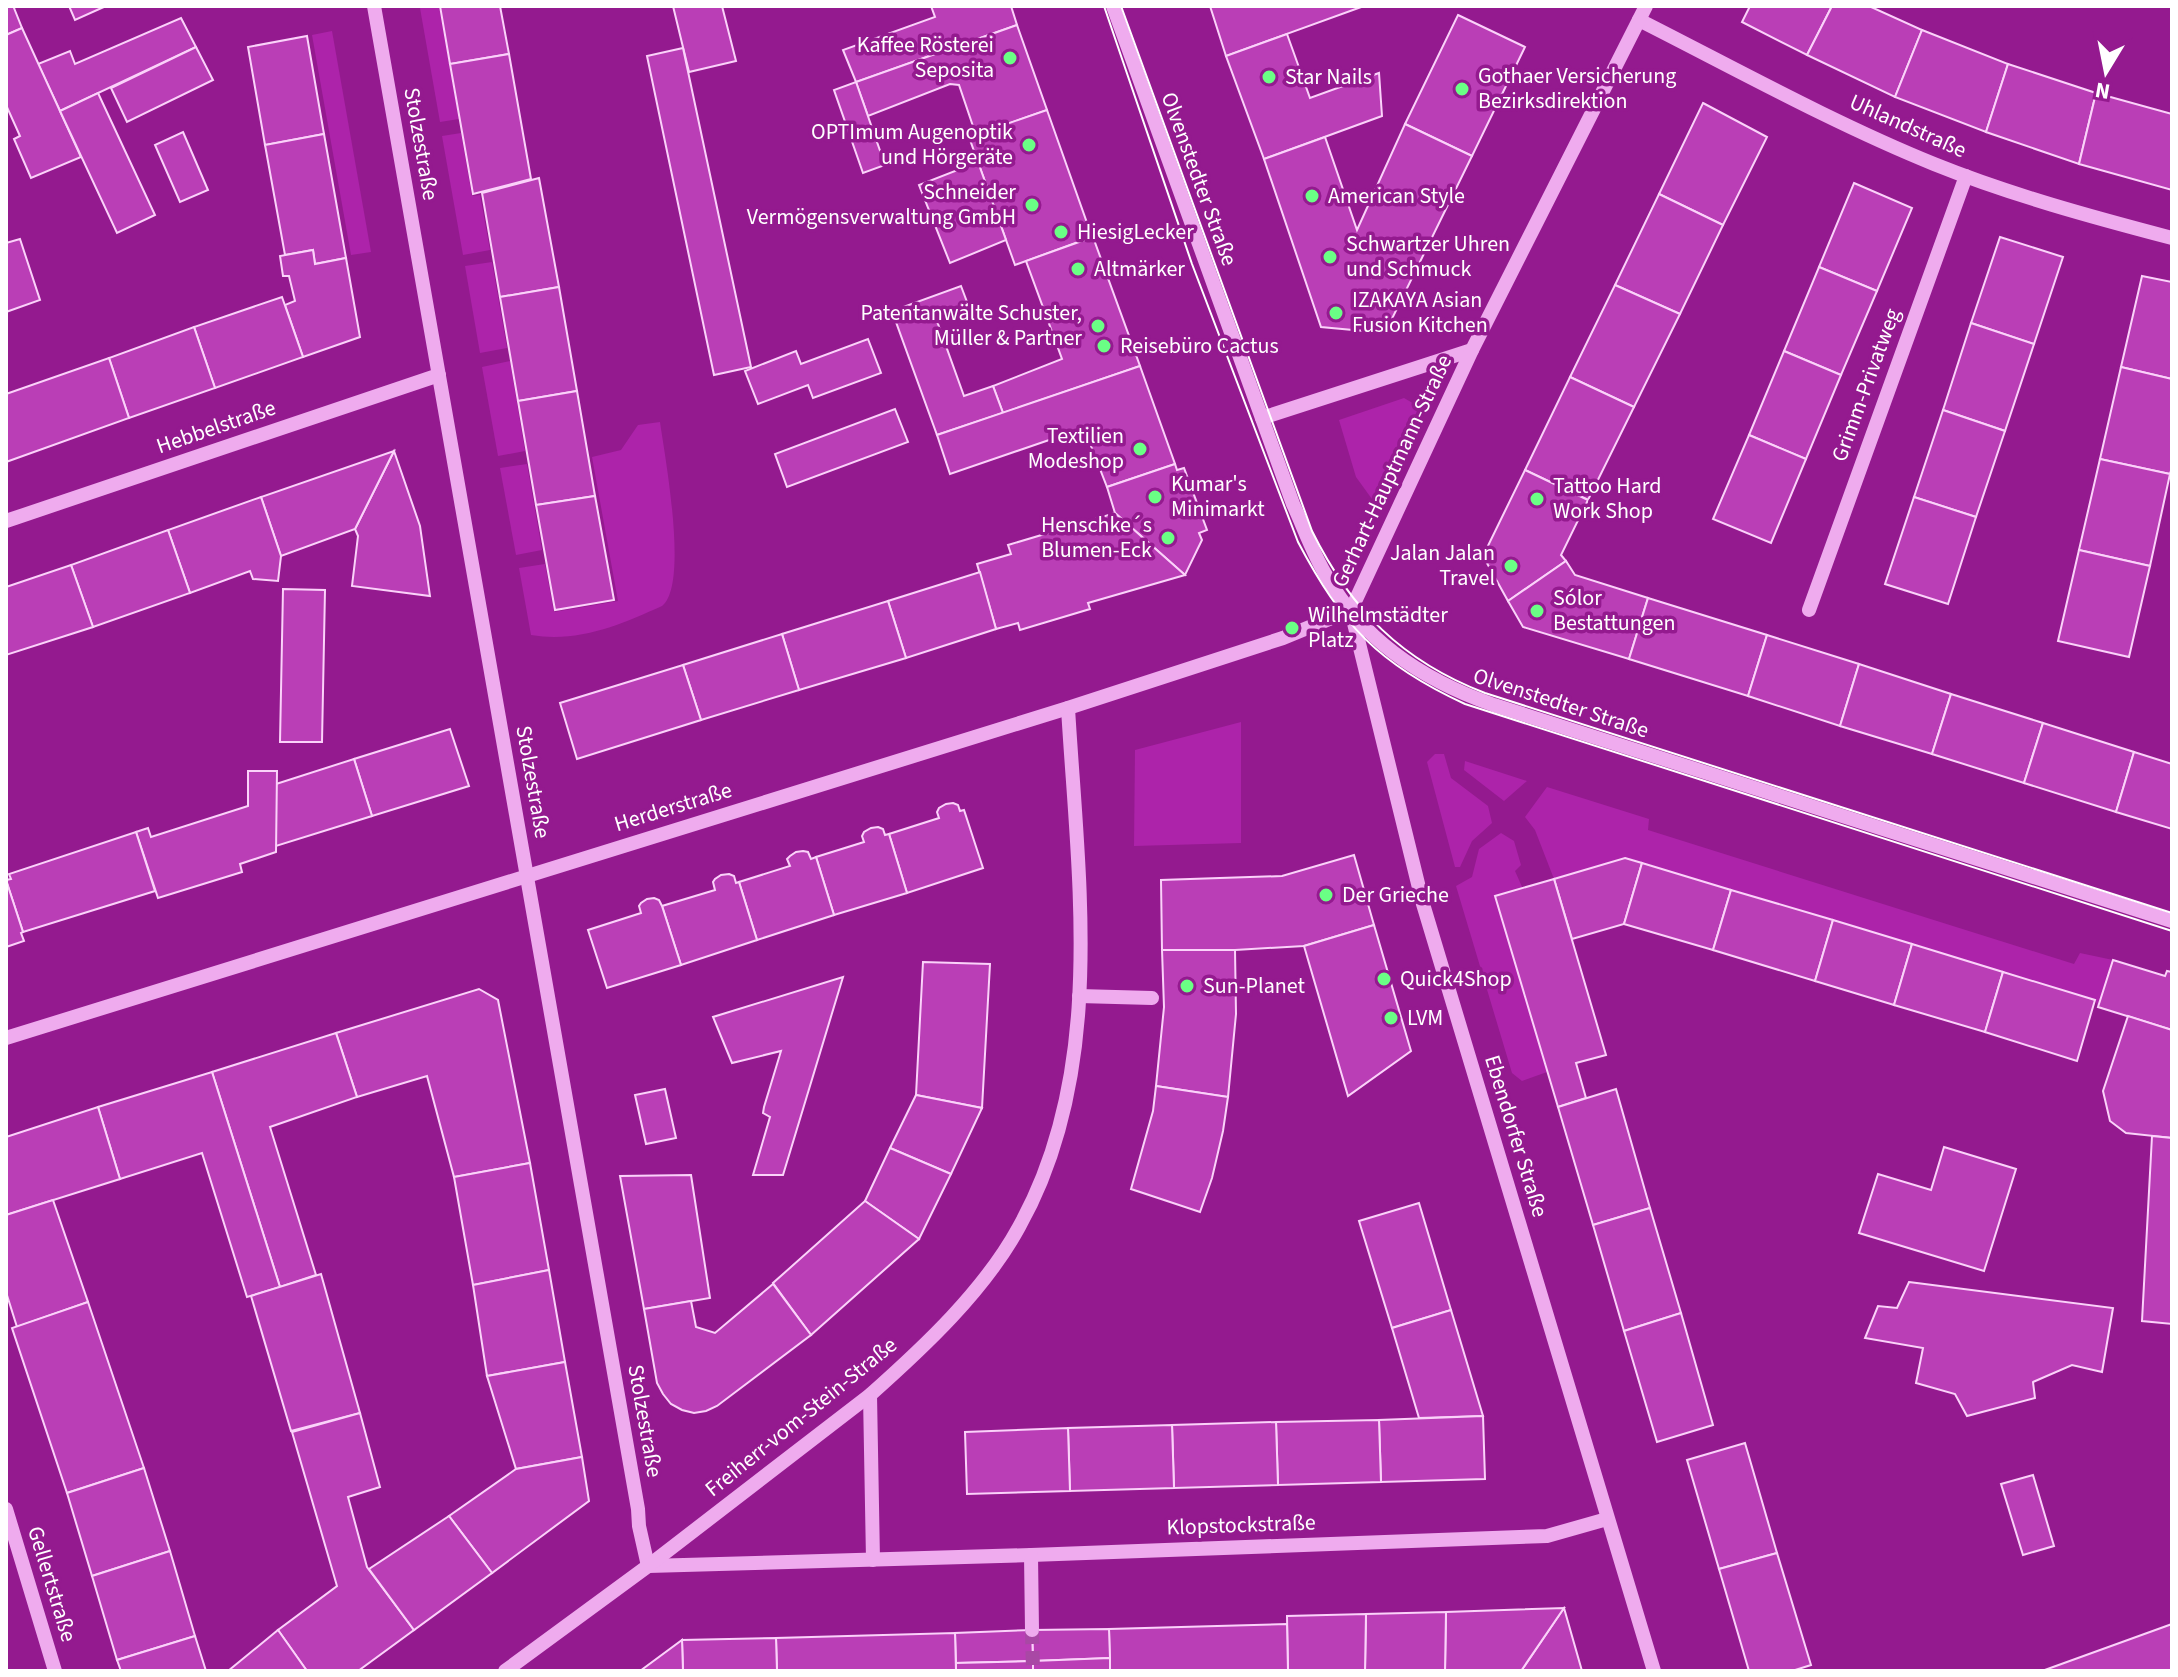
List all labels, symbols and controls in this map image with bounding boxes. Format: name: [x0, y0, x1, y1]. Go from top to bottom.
place label: Kaffee Rösterei Seposita: [857, 29, 994, 86]
north arrow: [2066, 32, 2146, 112]
marker: Kaffee Rösterei Seposita: [1001, 49, 1019, 67]
place label: Gothaer Versicherung Bezirksdirektion: [1478, 60, 1676, 117]
place label: Star Nails: [1285, 61, 1372, 93]
marker: Star Nails: [1260, 68, 1278, 86]
text: N: [2093, 74, 2113, 108]
marker: Gothaer Versicherung Bezirksdirektion: [1453, 80, 1471, 98]
street label: Stolzestraße: [395, 85, 447, 203]
street label: Uhlandstraße: [1844, 86, 1972, 166]
street label: Olvenstedter Straße: [1153, 88, 1245, 271]
place label: OPTImum Augenoptik und Hörgeräte: [811, 116, 1013, 173]
marker: OPTImum Augenoptik und Hörgeräte: [1020, 136, 1038, 154]
place label: Schneider Vermögensverwaltung GmbH: [747, 176, 1016, 233]
place label: American Style: [1328, 180, 1465, 212]
marker: American Style: [1303, 187, 1321, 205]
marker: Schneider Vermögensverwaltung GmbH: [1023, 196, 1041, 214]
place label: HiesigLecker: [1077, 216, 1194, 248]
marker: HiesigLecker: [1052, 223, 1070, 241]
place label: Schwartzer Uhren und Schmuck: [1346, 228, 1510, 285]
marker: Schwartzer Uhren und Schmuck: [1321, 248, 1339, 266]
place label: Altmärker: [1094, 253, 1185, 285]
marker: Altmärker: [1069, 260, 1087, 278]
place label: IZAKAYA Asian Fusion Kitchen: [1352, 284, 1488, 341]
place label: Patentanwälte Schuster, Müller & Partner: [860, 297, 1082, 354]
marker: IZAKAYA Asian Fusion Kitchen: [1327, 304, 1345, 322]
street label: Grimm-Privatweg: [1823, 304, 1909, 466]
marker: Patentanwälte Schuster, Müller & Partner: [1089, 317, 1107, 335]
place label: Reisebüro Cactus: [1120, 330, 1279, 362]
marker: Reisebüro Cactus: [1095, 337, 1113, 355]
street label: Gerhart-Hauptmann-Straße: [1324, 349, 1460, 593]
street label: Hebbelstraße: [152, 392, 280, 462]
place label: Textilien Modeshop: [1028, 420, 1124, 477]
marker: Textilien Modeshop: [1131, 440, 1149, 458]
place label: Kumar's Minimarkt: [1171, 468, 1265, 525]
place label: Tattoo Hard Work Shop: [1553, 470, 1661, 527]
marker: Kumar's Minimarkt: [1146, 488, 1164, 506]
marker: Tattoo Hard Work Shop: [1528, 490, 1546, 508]
place label: Henschke´s Blumen-Eck: [1041, 509, 1152, 566]
marker: Henschke´s Blumen-Eck: [1159, 529, 1177, 547]
place label: Jalan Jalan Travel: [1390, 537, 1495, 594]
marker: Jalan Jalan Travel: [1502, 557, 1520, 575]
place label: Sólor Bestattungen: [1553, 582, 1676, 639]
place label: Wilhelmstädter Platz: [1308, 599, 1448, 656]
marker: Sólor Bestattungen: [1528, 602, 1546, 620]
marker: Wilhelmstädter Platz: [1283, 619, 1301, 637]
street label: Olvenstedter Straße: [1469, 660, 1653, 747]
street label: Stolzestraße: [507, 723, 559, 841]
street label: Herderstraße: [610, 774, 736, 840]
place label: Der Grieche: [1342, 879, 1449, 911]
marker: Der Grieche: [1317, 886, 1335, 904]
place label: Quick4Shop: [1400, 963, 1512, 995]
place label: Sun-Planet: [1203, 970, 1305, 1002]
marker: Quick4Shop: [1375, 970, 1393, 988]
marker: Sun-Planet: [1178, 977, 1196, 995]
place label: LVM: [1407, 1002, 1443, 1034]
marker: LVM: [1382, 1009, 1400, 1027]
street label: Ebendorfer Straße: [1476, 1051, 1556, 1221]
street label: Freiherr-vom-Stein-Straße: [698, 1329, 904, 1505]
street label: Stolzestraße: [619, 1362, 671, 1480]
street label: Klopstockstraße: [1166, 1506, 1316, 1544]
street label: Gellertstraße: [19, 1522, 85, 1646]

